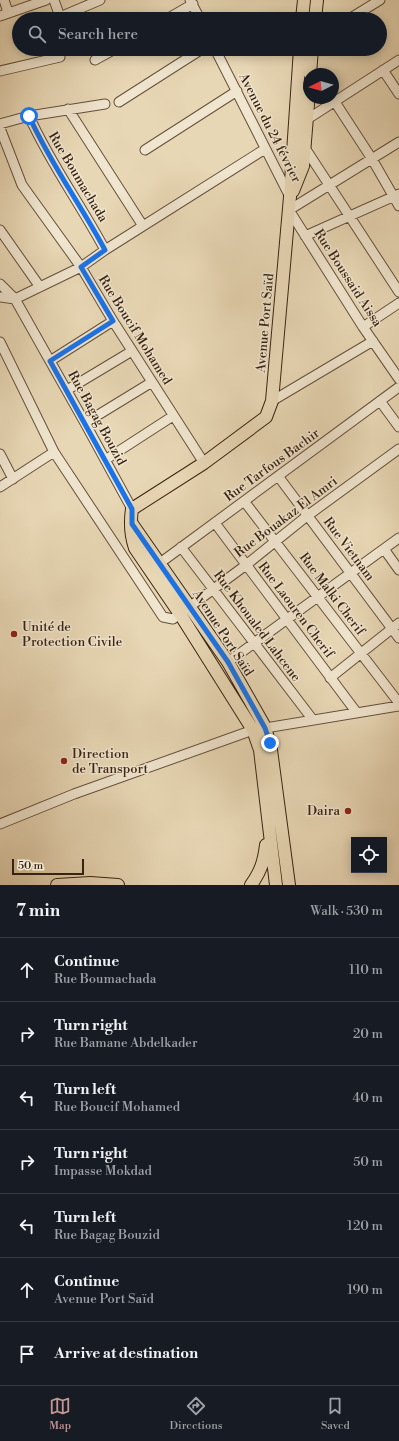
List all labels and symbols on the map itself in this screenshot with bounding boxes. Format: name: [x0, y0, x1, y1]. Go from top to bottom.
north arrow: [303, 68, 339, 104]
street label: Avenue du 24 février: [235, 70, 305, 186]
route start: [20, 107, 38, 125]
street label: Rue Boumachada: [45, 129, 111, 225]
street label: Rue Boussaid Aissa: [311, 226, 386, 330]
street label: Rue Boucif Mohamed: [95, 272, 176, 388]
street label: Avenue Port Saïd: [253, 272, 277, 374]
street label: Rue Bagag Bouzid: [64, 368, 130, 469]
street label: Rue Tarfous Bachir: [221, 425, 323, 505]
street label: Rue Bouakaz El Amri: [231, 473, 341, 561]
street label: Rue Vietnam: [320, 514, 378, 584]
street label: Rue Malki Cherif: [296, 549, 369, 640]
street label: Rue Laouren Cherif: [255, 559, 338, 662]
street label: Rue Khoualed Lahcene: [210, 567, 304, 685]
street label: Avenue Port Saïd: [189, 586, 257, 680]
place label: Unité de Protection Civile: [22, 619, 123, 650]
marker: Unité de Protection Civile: [9, 629, 19, 639]
route end: [261, 734, 279, 752]
place label: Direction de Transport: [72, 746, 149, 777]
marker: Direction de Transport: [59, 756, 69, 766]
place label: Daira: [307, 803, 340, 819]
marker: Daira: [343, 806, 353, 816]
scale bar: [12, 857, 84, 876]

